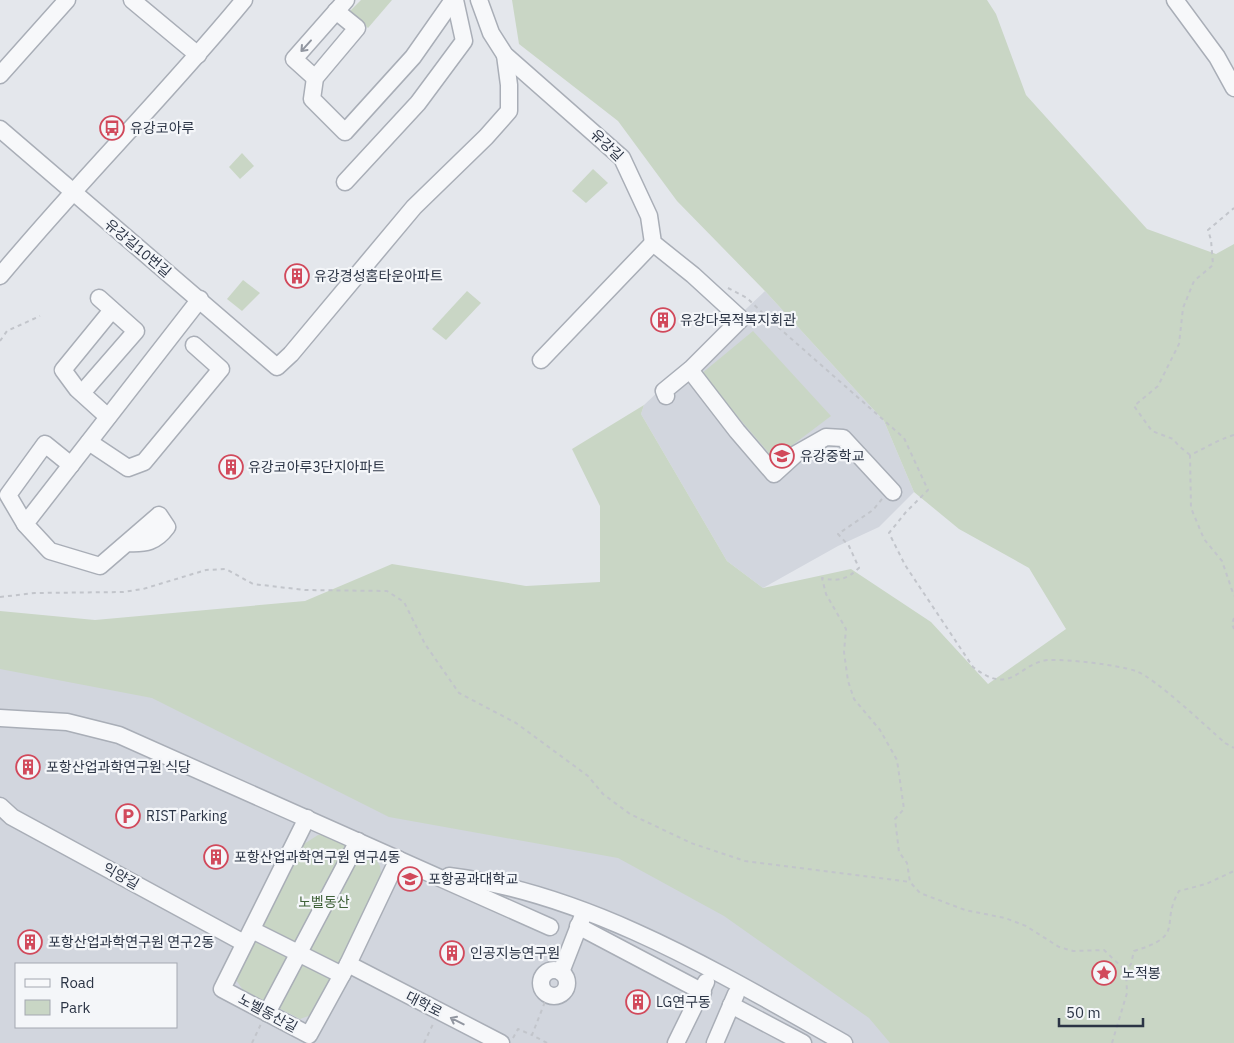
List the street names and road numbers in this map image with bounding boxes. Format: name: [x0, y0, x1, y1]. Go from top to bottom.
street label: 유강길: [587, 125, 627, 165]
street label: 유강길10번길: [101, 215, 175, 281]
street label: 익양길: [100, 859, 142, 893]
street label: 대학로: [403, 987, 445, 1021]
street label: 노벨동산길: [235, 990, 301, 1036]

